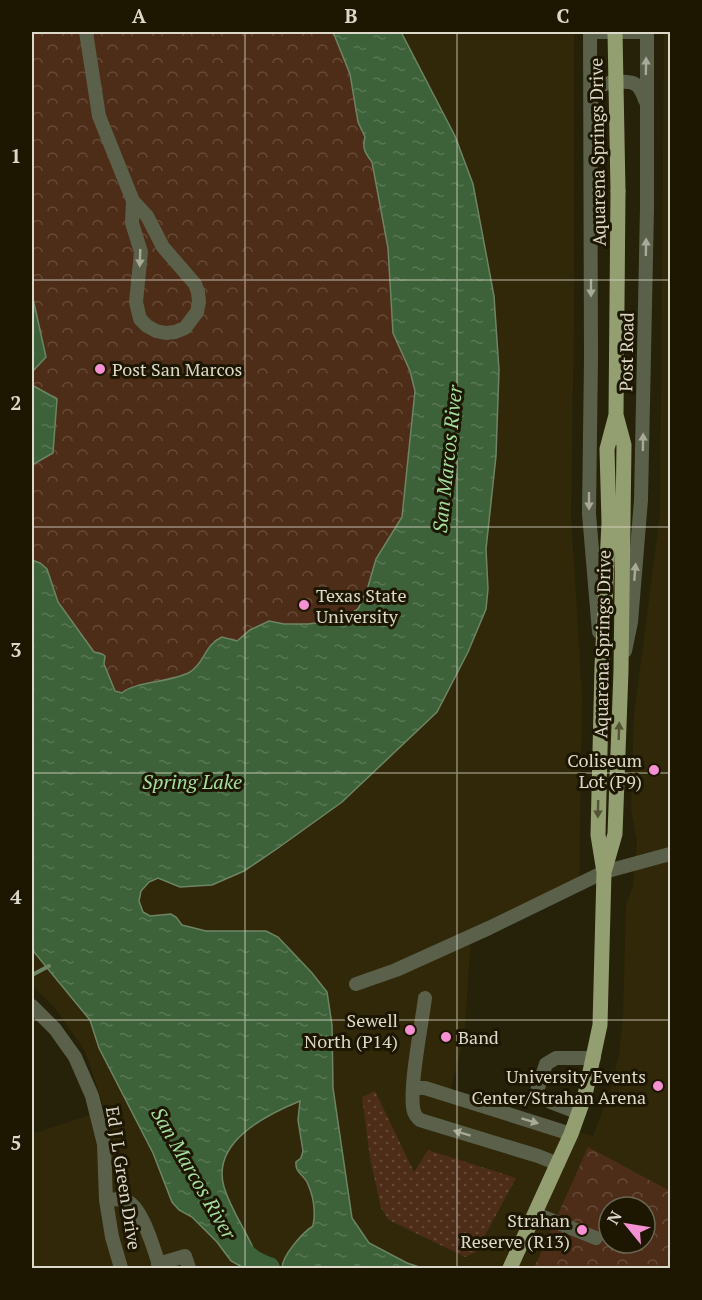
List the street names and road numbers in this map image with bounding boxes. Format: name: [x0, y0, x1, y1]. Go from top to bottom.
street label: Aquarena Springs Drive: [583, 58, 611, 246]
street label: Post Road: [613, 312, 639, 392]
street label: Aquarena Springs Drive: [588, 550, 616, 738]
street label: Ed J L Green Drive: [101, 1105, 147, 1251]

